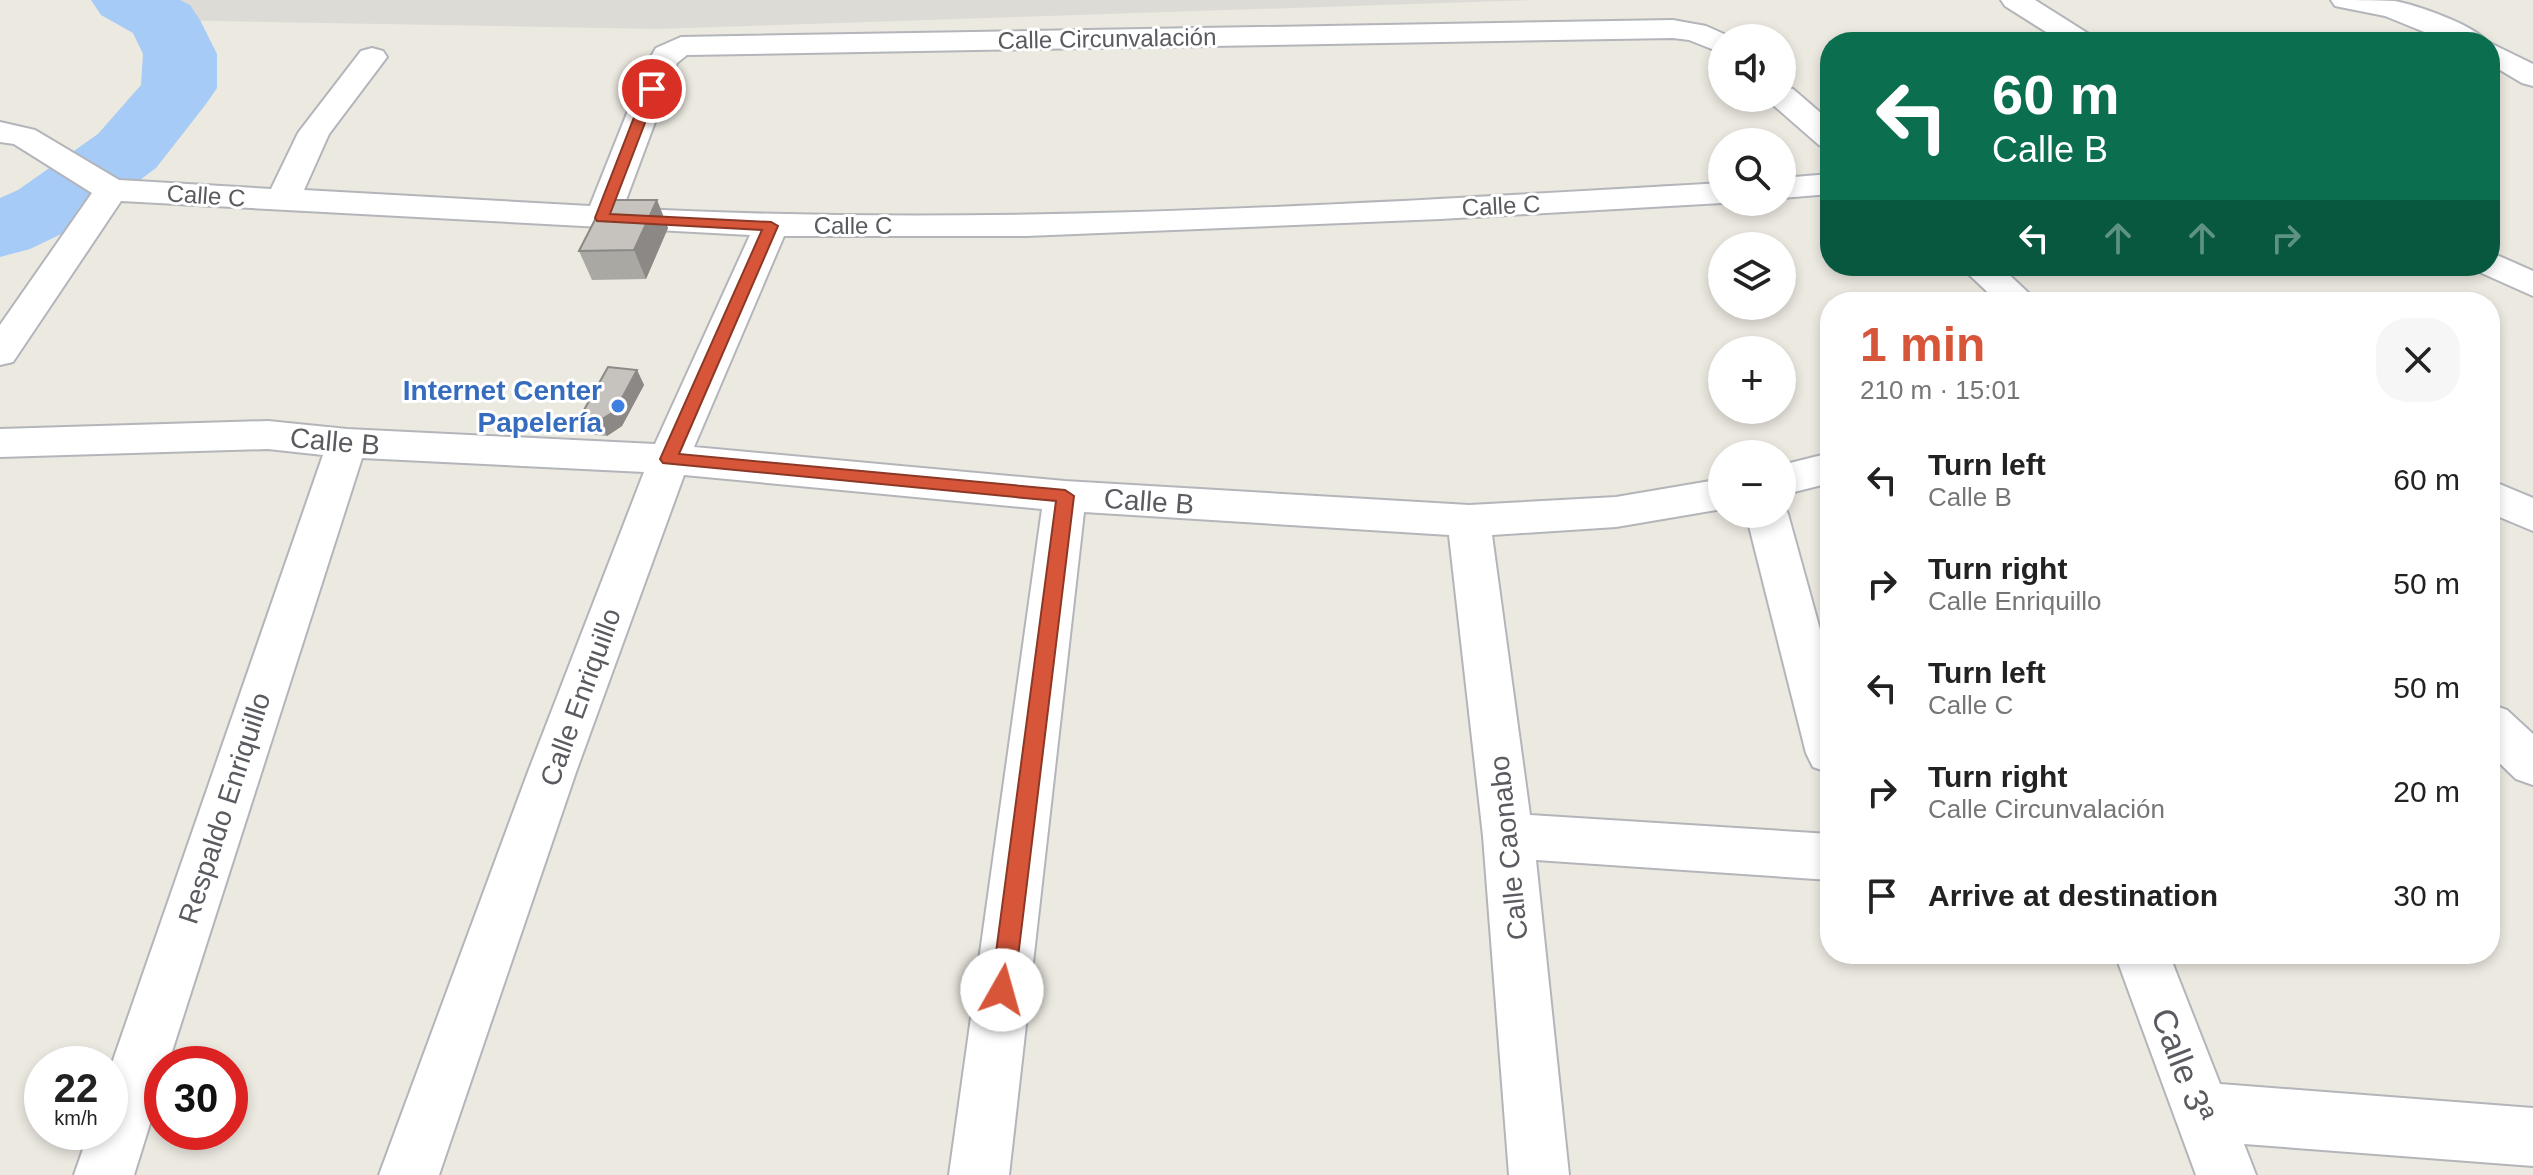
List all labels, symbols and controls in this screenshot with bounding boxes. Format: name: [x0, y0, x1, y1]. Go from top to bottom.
street label: Calle Circunvalación: [997, 23, 1217, 54]
map controls: [1708, 24, 1796, 528]
button: sound: [1708, 24, 1796, 112]
pin: [618, 55, 686, 123]
text: 60 m: [1992, 63, 2120, 126]
icon: left: [1860, 64, 1964, 168]
icon: arrive: [630, 67, 674, 111]
button: search: [1708, 128, 1796, 216]
text: Calle B: [1992, 129, 2108, 170]
street label: Calle C: [166, 179, 246, 212]
street label: Calle C: [1461, 190, 1541, 221]
street label: Calle C: [814, 212, 892, 239]
icon: left: [2012, 216, 2056, 260]
icon: ahead: [2096, 216, 2140, 260]
icon: ahead: [2180, 216, 2224, 260]
icon: right: [2264, 216, 2308, 260]
button: layers: [1708, 232, 1796, 320]
text: 1 min: [1860, 318, 1985, 371]
button: close: [2376, 318, 2460, 402]
button: +: [1708, 336, 1796, 424]
place label: Internet Center Papelería: [403, 375, 602, 438]
text: 210 m · 15:01: [1860, 375, 2020, 405]
marker: Internet Center Papelería: [609, 397, 627, 415]
street label: Calle B: [289, 422, 381, 461]
button: −: [1708, 440, 1796, 528]
text: Turn left: [1928, 448, 2046, 481]
icon: left: [1860, 458, 1904, 502]
text: 60 m: [2393, 463, 2460, 496]
text: Calle B: [1928, 482, 2012, 512]
street label: Calle B: [1103, 483, 1195, 520]
text: Turn right: [1928, 552, 2067, 585]
icon: right: [1860, 562, 1904, 606]
text: 50 m: [2393, 567, 2460, 600]
text: Calle Enriquillo: [1928, 586, 2101, 616]
street label: Calle Enriquillo: [534, 604, 627, 790]
text: Turn left: [1928, 656, 2046, 689]
icon: left: [1860, 666, 1904, 710]
text: 50 m: [2393, 671, 2460, 704]
street label: Respaldo Enriquillo: [172, 689, 276, 928]
text: Calle C: [1928, 690, 2013, 720]
street label: Calle Caonabo: [1483, 754, 1534, 942]
text: Turn right: [1928, 760, 2067, 793]
icon: right: [1860, 770, 1904, 814]
text: 20 m: [2393, 775, 2460, 808]
text: Calle Circunvalación: [1928, 794, 2165, 824]
icon: arrive: [1860, 874, 1904, 918]
text: Arrive at destination: [1928, 879, 2218, 912]
text: 30 m: [2393, 879, 2460, 912]
position arrow: [960, 948, 1044, 1032]
street label: Calle 3ª: [2144, 1003, 2222, 1127]
speed limit sign: 30: [144, 1046, 248, 1150]
text: 22: [54, 1066, 98, 1110]
text: km/h: [54, 1107, 98, 1129]

